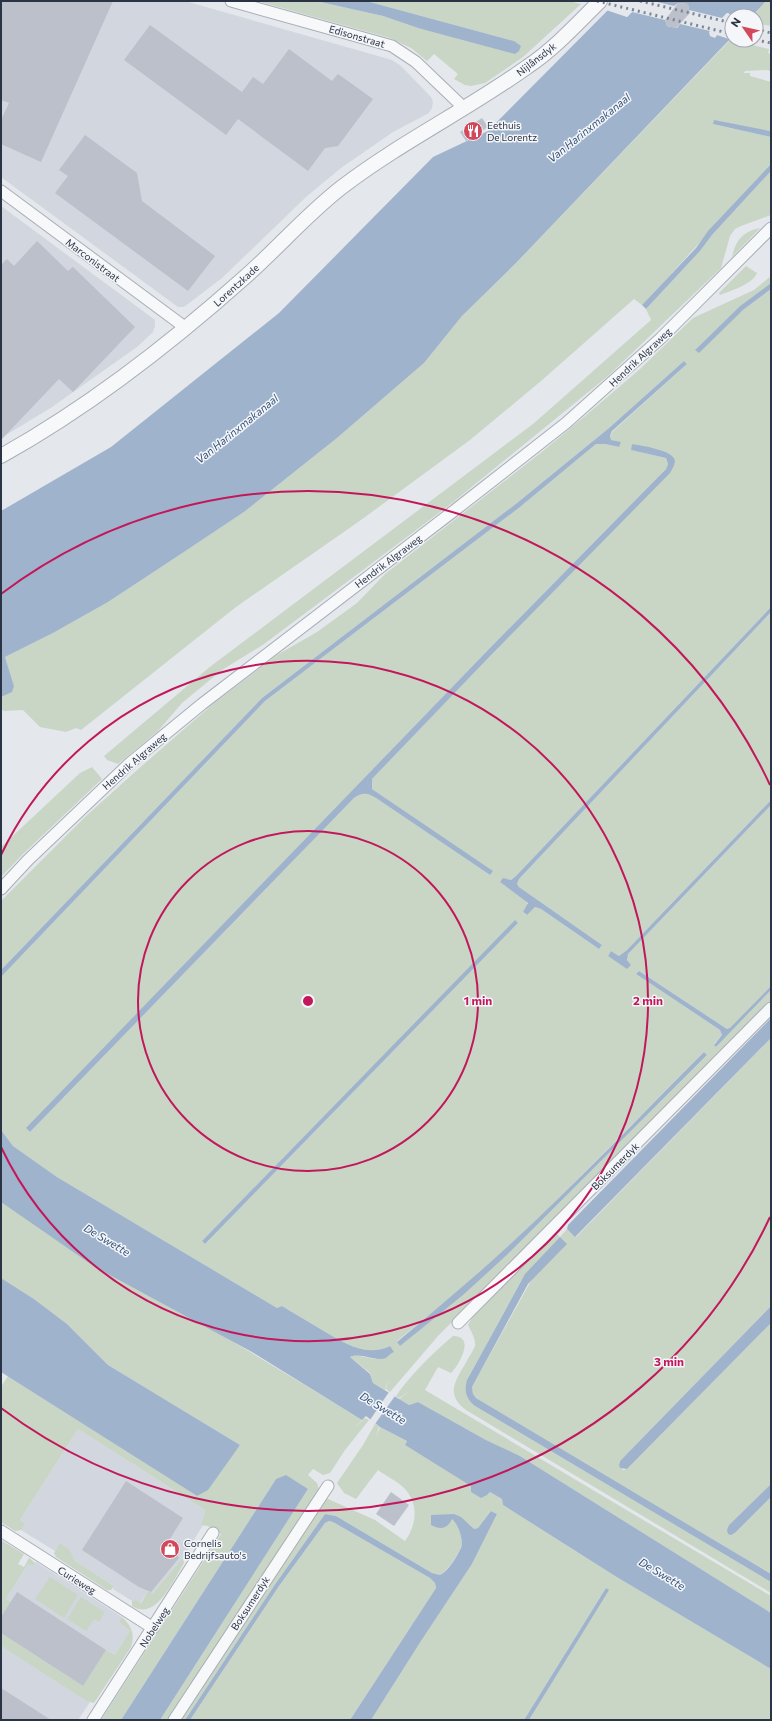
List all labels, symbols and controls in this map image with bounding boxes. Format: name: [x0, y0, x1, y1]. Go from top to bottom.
north arrow: [724, 8, 764, 48]
text: N: [728, 15, 743, 29]
street label: Edisonstraat: [328, 22, 386, 50]
street label: Nijlânsdyk: [514, 39, 559, 78]
water label: Van Harinxmakanaal: [545, 90, 633, 165]
place label: Eethuis De Lorentz: [487, 119, 537, 143]
restaurant icon: Eethuis De Lorentz: [462, 120, 484, 142]
street label: Marconistraat: [64, 236, 122, 284]
street label: Lorentzkade: [211, 261, 261, 309]
street label: Hendrik Algraweg: [606, 325, 674, 389]
water label: Van Harinxmakanaal: [193, 391, 281, 466]
street label: Hendrik Algraweg: [352, 532, 424, 590]
street label: Hendrik Algraweg: [100, 730, 169, 792]
text: 1 min: [464, 993, 492, 1007]
text: 2 min: [633, 993, 663, 1007]
centre of rings: [301, 994, 315, 1008]
street label: Boksumerdyk: [589, 1139, 642, 1192]
water label: De Swette: [82, 1221, 133, 1258]
text: 3 min: [654, 1354, 684, 1368]
water label: De Swette: [358, 1389, 409, 1426]
place label: Cornelis Bedrijfsauto's: [184, 1537, 247, 1561]
shop icon: Cornelis Bedrijfsauto's: [159, 1538, 181, 1560]
water label: De Swette: [637, 1555, 688, 1592]
street label: Curieweg: [56, 1564, 99, 1597]
street label: Boksumerdyk: [228, 1573, 272, 1632]
street label: Nobelweg: [137, 1604, 172, 1649]

